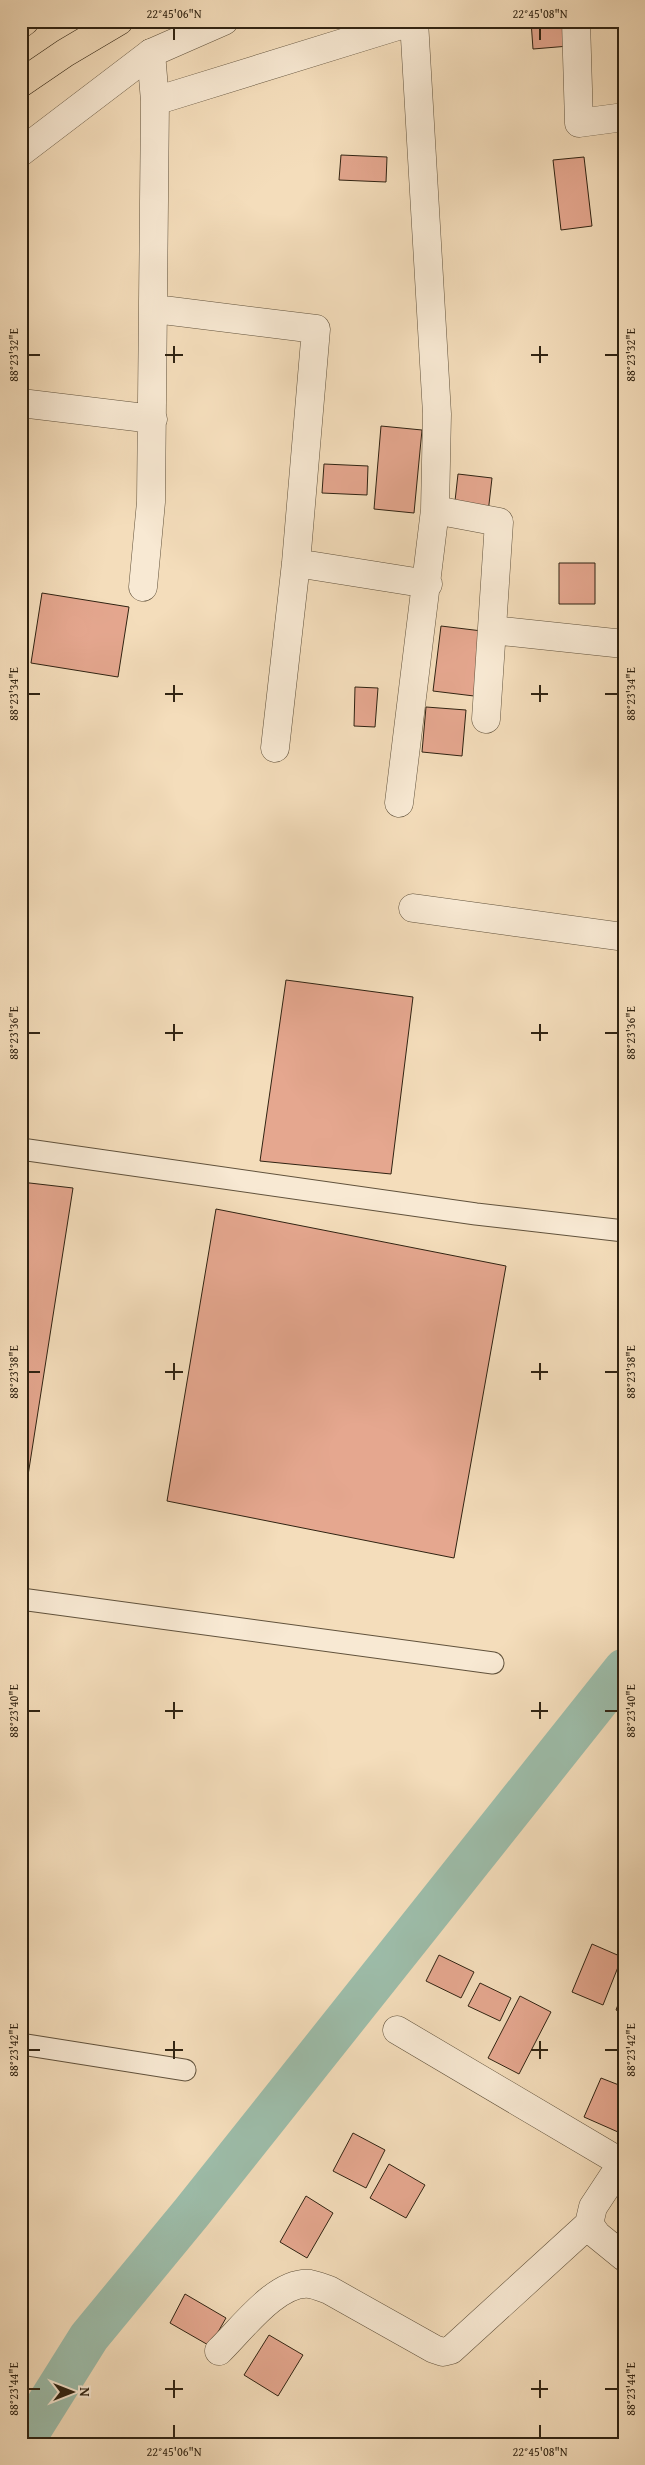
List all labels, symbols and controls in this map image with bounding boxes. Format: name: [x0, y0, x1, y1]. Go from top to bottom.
text: 22°45'06"N: [146, 5, 202, 22]
text: 22°45'08"N: [512, 5, 568, 22]
text: 88°23'32"E: [5, 328, 22, 382]
text: 88°23'32"E: [622, 328, 639, 382]
text: 88°23'34"E: [5, 667, 22, 721]
text: 88°23'34"E: [622, 667, 639, 721]
text: 88°23'36"E: [5, 1006, 22, 1060]
text: 88°23'36"E: [622, 1006, 639, 1060]
text: 88°23'38"E: [5, 1345, 22, 1399]
text: 88°23'38"E: [622, 1345, 639, 1399]
text: 88°23'40"E: [5, 1684, 22, 1738]
text: 88°23'40"E: [622, 1684, 639, 1738]
text: 88°23'42"E: [5, 2023, 22, 2077]
text: 88°23'42"E: [622, 2023, 639, 2077]
text: 88°23'44"E: [5, 2362, 22, 2416]
text: 88°23'44"E: [622, 2362, 639, 2416]
north arrow: [48, 2368, 98, 2418]
text: N: [75, 2387, 95, 2397]
text: 22°45'06"N: [146, 2443, 202, 2460]
text: 22°45'08"N: [512, 2443, 568, 2460]

